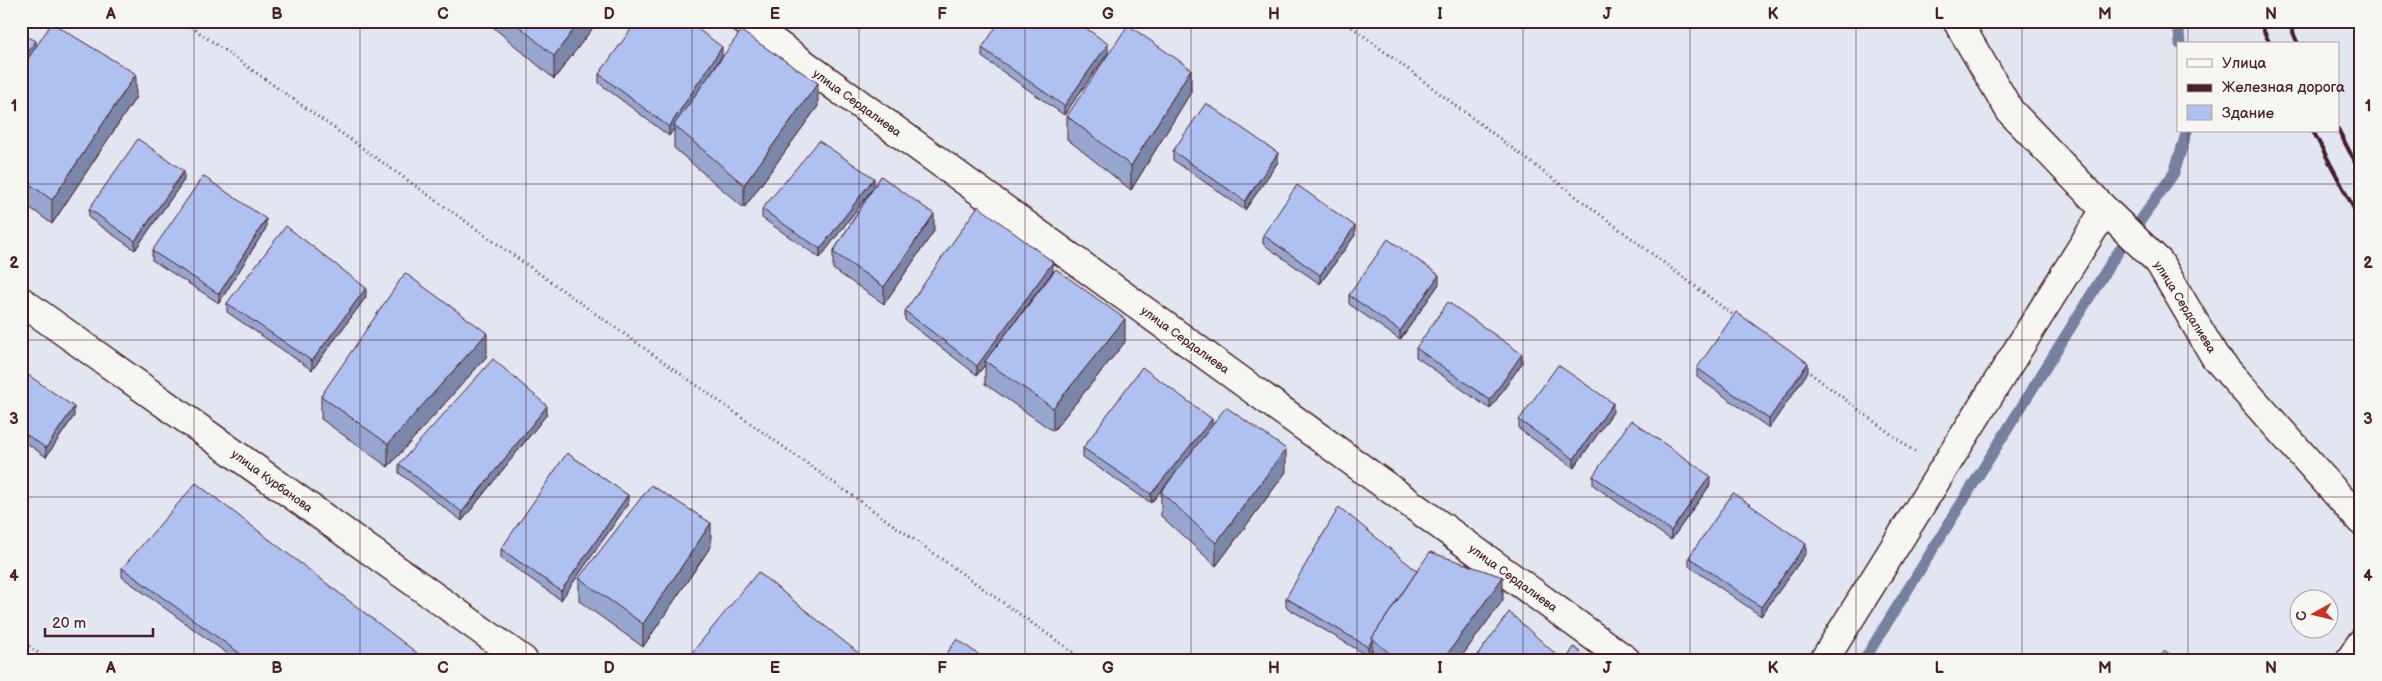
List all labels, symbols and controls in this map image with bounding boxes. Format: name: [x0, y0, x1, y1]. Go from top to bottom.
text: A: [105, 5, 116, 24]
text: B: [271, 5, 283, 24]
text: C: [437, 5, 449, 24]
text: D: [603, 5, 615, 24]
text: E: [770, 5, 780, 24]
text: F: [937, 5, 947, 24]
text: G: [1102, 5, 1114, 24]
text: H: [1268, 5, 1280, 24]
text: I: [1437, 5, 1443, 24]
text: J: [1603, 5, 1612, 24]
text: K: [1768, 5, 1779, 24]
text: L: [1934, 5, 1944, 24]
text: M: [2098, 5, 2112, 24]
text: N: [2265, 5, 2277, 24]
legend: [2177, 42, 2340, 132]
text: Улица: [2222, 54, 2267, 73]
street label: улица Сердалиева: [810, 66, 904, 141]
text: Железная дорога: [2222, 78, 2345, 97]
text: 1: [11, 97, 17, 116]
text: 1: [2365, 97, 2371, 116]
text: Здание: [2222, 104, 2274, 123]
text: 2: [9, 254, 19, 273]
text: 2: [2363, 254, 2373, 273]
street label: улица Сердалиева: [2150, 258, 2219, 356]
street label: улица Сердалиева: [1138, 303, 1232, 378]
text: 3: [9, 410, 19, 429]
text: 3: [2363, 410, 2373, 429]
street label: улица Курбанова: [228, 447, 315, 516]
street label: улица Сердалиева: [1466, 541, 1560, 616]
text: 4: [9, 567, 19, 586]
text: 4: [2363, 567, 2373, 586]
north arrow: [2290, 588, 2340, 638]
scale bar: [45, 606, 152, 638]
text: С: [2292, 609, 2311, 622]
text: 20 m: [52, 614, 86, 633]
text: A: [105, 659, 116, 678]
text: B: [271, 659, 283, 678]
text: C: [437, 659, 449, 678]
text: D: [603, 659, 615, 678]
text: E: [770, 659, 780, 678]
text: F: [937, 659, 947, 678]
text: G: [1102, 659, 1114, 678]
text: H: [1268, 659, 1280, 678]
text: I: [1437, 659, 1443, 678]
text: J: [1603, 659, 1612, 678]
text: K: [1768, 659, 1779, 678]
text: L: [1934, 659, 1944, 678]
text: M: [2098, 659, 2112, 678]
text: N: [2265, 659, 2277, 678]

